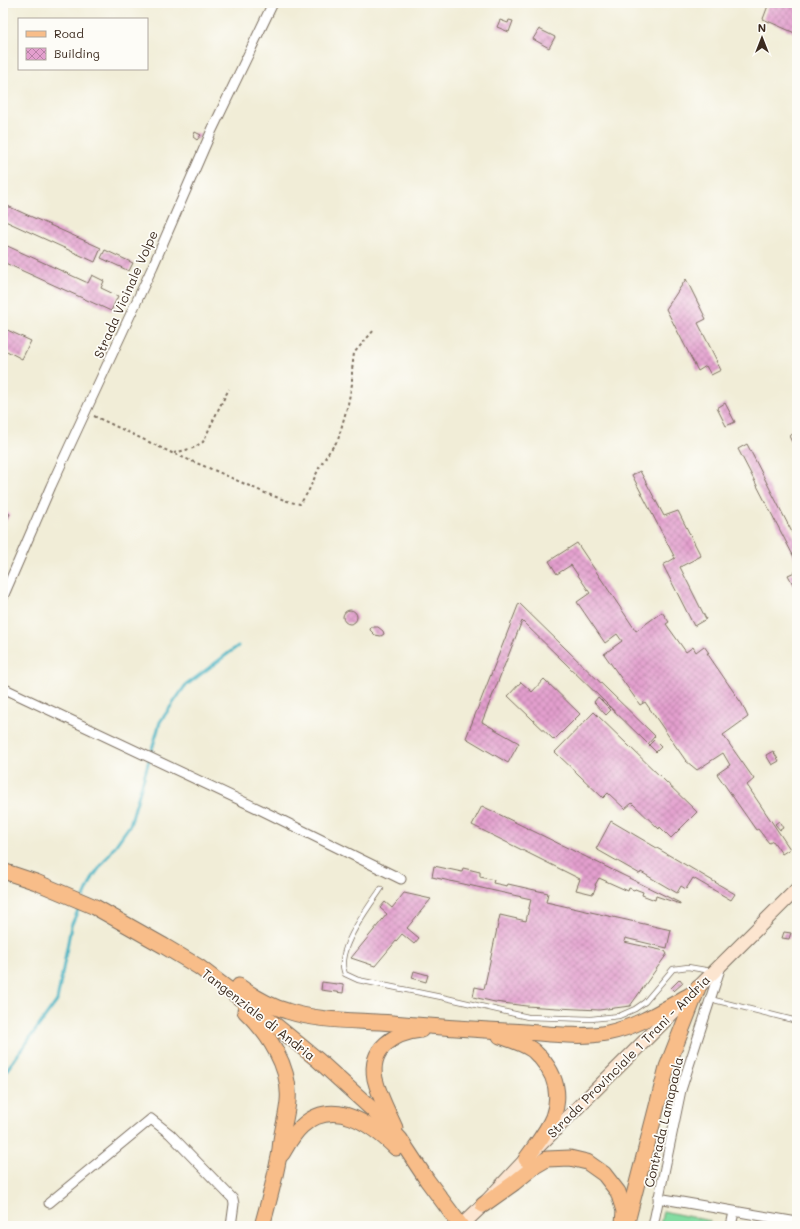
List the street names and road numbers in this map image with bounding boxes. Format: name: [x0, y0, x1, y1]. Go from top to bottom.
street label: Strada Vicinale Volpe: [89, 227, 161, 361]
street label: Tangenziale di Andria: [199, 964, 319, 1064]
street label: Strada Provinciale 1 Trani - Andria: [543, 971, 713, 1141]
street label: Contrada Lamapaola: [640, 1055, 686, 1189]

